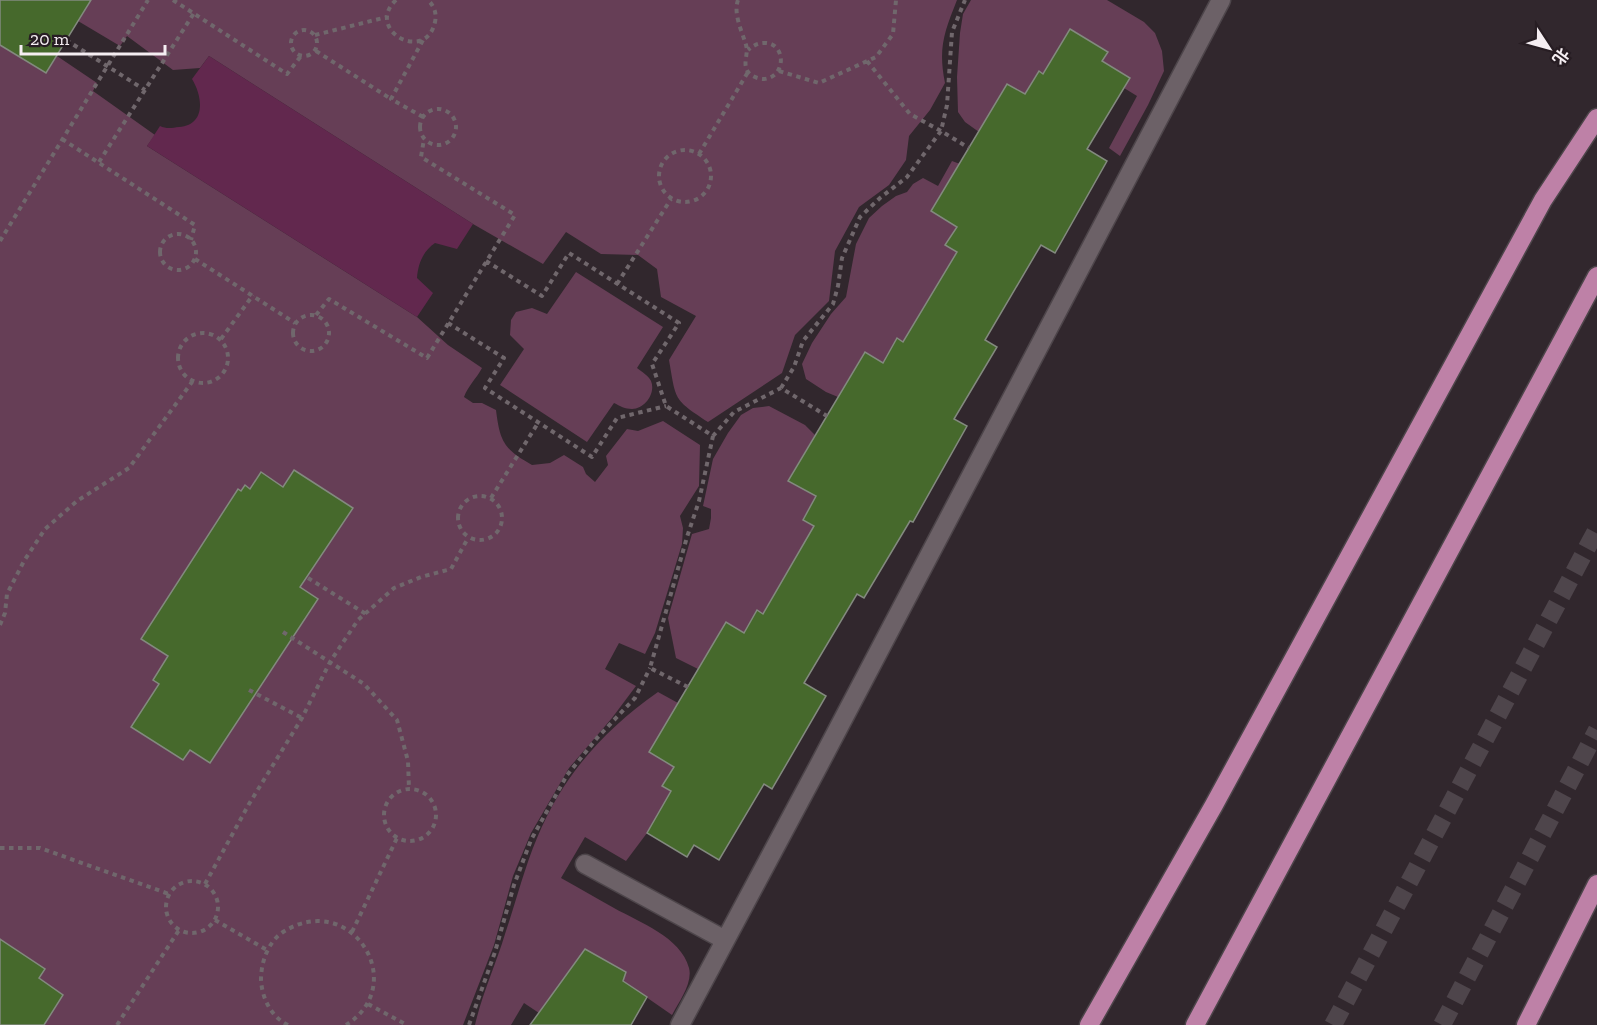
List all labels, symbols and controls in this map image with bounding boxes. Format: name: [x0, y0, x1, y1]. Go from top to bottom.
scale bar: [21, 18, 165, 56]
north arrow: [1519, 18, 1579, 78]
text: 20 m: [30, 28, 70, 50]
text: 北: [1548, 44, 1573, 69]

